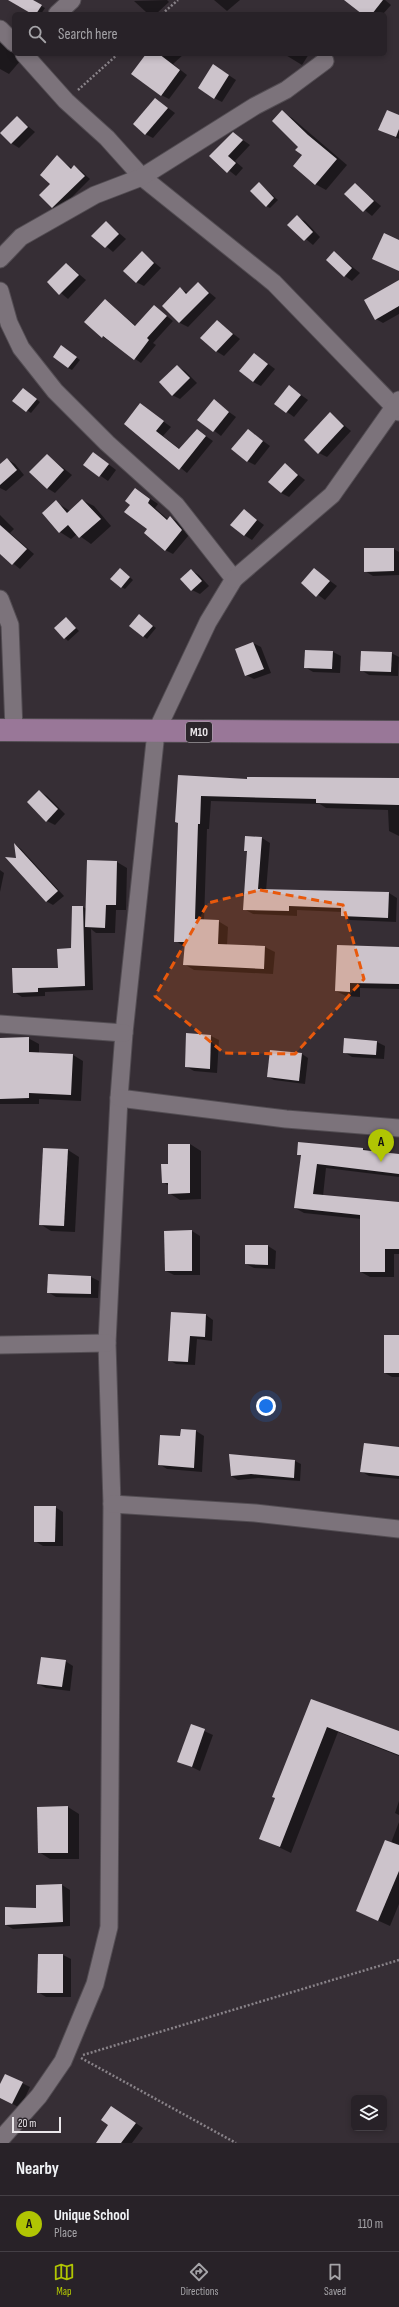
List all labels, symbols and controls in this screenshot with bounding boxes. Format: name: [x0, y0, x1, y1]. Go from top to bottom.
search box: [12, 12, 387, 56]
icon: search: [26, 23, 48, 45]
text: Search here: [58, 25, 118, 44]
road number: M10: [186, 722, 212, 742]
pin: A: [368, 1129, 394, 1162]
your location: [256, 1396, 276, 1416]
map controls: [351, 2095, 387, 2131]
button: layers: [351, 2095, 387, 2131]
scale bar: [12, 2115, 61, 2134]
text: 20 m: [18, 2117, 36, 2130]
text: Nearby: [16, 2159, 59, 2179]
text: Unique School: [54, 2206, 129, 2225]
text: A: [26, 2216, 32, 2232]
text: 110 m: [358, 2216, 383, 2232]
text: Place: [54, 2225, 77, 2241]
tab: Map: [53, 2261, 75, 2298]
tab: Directions: [181, 2261, 218, 2298]
tab: Saved: [324, 2261, 346, 2298]

